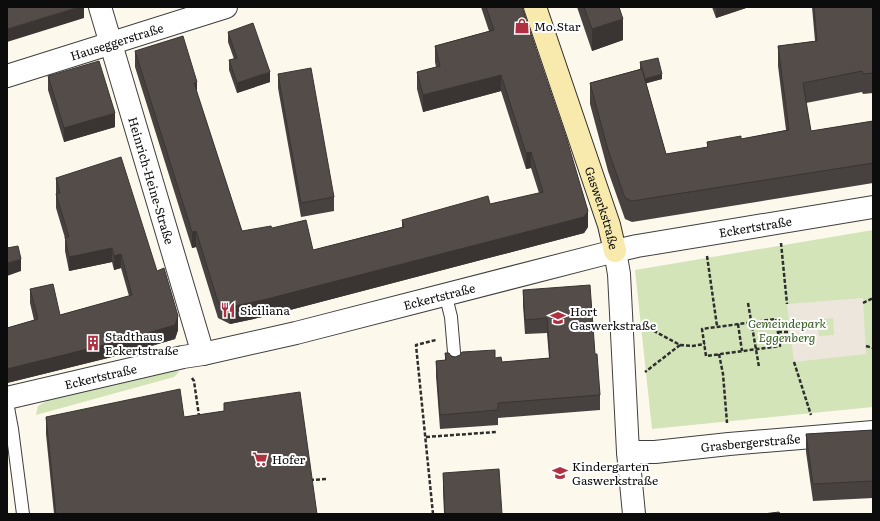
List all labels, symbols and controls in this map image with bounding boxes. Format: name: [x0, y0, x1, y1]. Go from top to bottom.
shop icon: Mo.Star: [513, 17, 531, 35]
place label: Mo.Star: [534, 17, 581, 35]
street label: Hauseggerstraße: [68, 18, 166, 65]
street label: Heinrich-Heine-Straße: [124, 115, 179, 246]
street label: Gaswerkstraße: [581, 164, 623, 251]
street label: Eckertstraße: [717, 212, 793, 241]
street label: Eckertstraße: [401, 278, 477, 314]
restaurant icon: Siciliana: [219, 301, 237, 319]
place label: Siciliana: [240, 301, 290, 319]
place label: Hort Gaswerkstraße: [570, 302, 656, 334]
school or university icon: Hort Gaswerkstraße: [549, 309, 567, 327]
park label: Gemeindepark Eggenberg: [748, 314, 826, 346]
place label: Stadthaus Eckertstraße: [105, 327, 179, 359]
building icon: Stadthaus Eckertstraße: [84, 334, 102, 352]
street label: Eckertstraße: [63, 359, 138, 393]
street label: Grasbergerstraße: [700, 429, 801, 456]
supermarket icon: Hofer: [251, 450, 269, 468]
place label: Hofer: [272, 450, 306, 468]
place label: Kindergarten Gaswerkstraße: [572, 457, 658, 489]
school or university icon: Kindergarten Gaswerkstraße: [551, 464, 569, 482]

